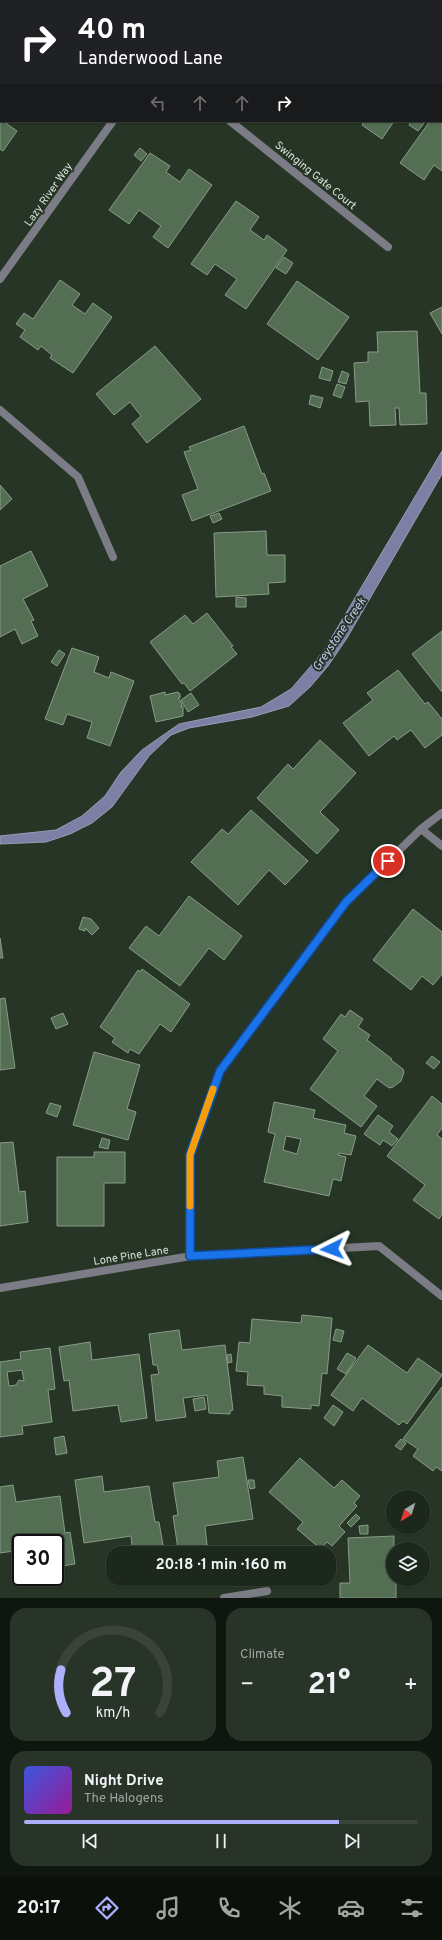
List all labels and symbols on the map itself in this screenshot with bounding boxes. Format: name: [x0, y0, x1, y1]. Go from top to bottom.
street label: Swinging Gate Court: [272, 138, 359, 213]
street label: Lazy River Way: [22, 160, 76, 229]
water label: Greystone Creek: [309, 594, 371, 674]
pin: [371, 844, 405, 878]
position arrow: [311, 1228, 353, 1270]
street label: Lone Pine Lane: [93, 1243, 170, 1269]
north arrow: [386, 1490, 430, 1534]
speed limit sign: 30: [12, 1534, 64, 1586]

